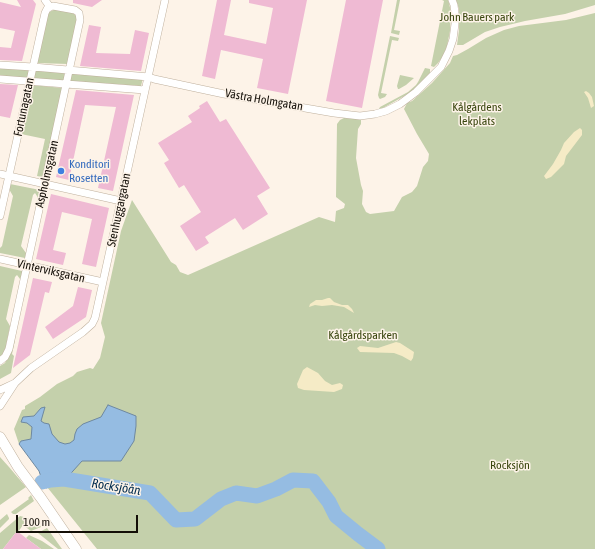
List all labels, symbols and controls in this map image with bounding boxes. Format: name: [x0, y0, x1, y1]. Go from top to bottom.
park label: John Bauers park: [440, 10, 514, 24]
street label: Fortunagatan: [11, 76, 37, 138]
street label: Västra Holmgatan: [224, 86, 304, 114]
park label: Kålgårdens lekplats: [452, 100, 502, 128]
street label: Aspholmsgatan: [32, 139, 62, 209]
place label: Konditori Rosetten: [69, 157, 110, 185]
marker: Konditori Rosetten: [56, 166, 66, 176]
street label: Stenhuggargatan: [104, 172, 134, 248]
street label: Vinterviksgatan: [16, 256, 86, 286]
park label: Kålgårdsparken: [328, 328, 398, 342]
park label: Rocksjön: [490, 458, 530, 472]
water label: Rocksjöån: [90, 475, 142, 499]
scale bar: [18, 507, 140, 533]
text: 100 m: [23, 515, 50, 529]

